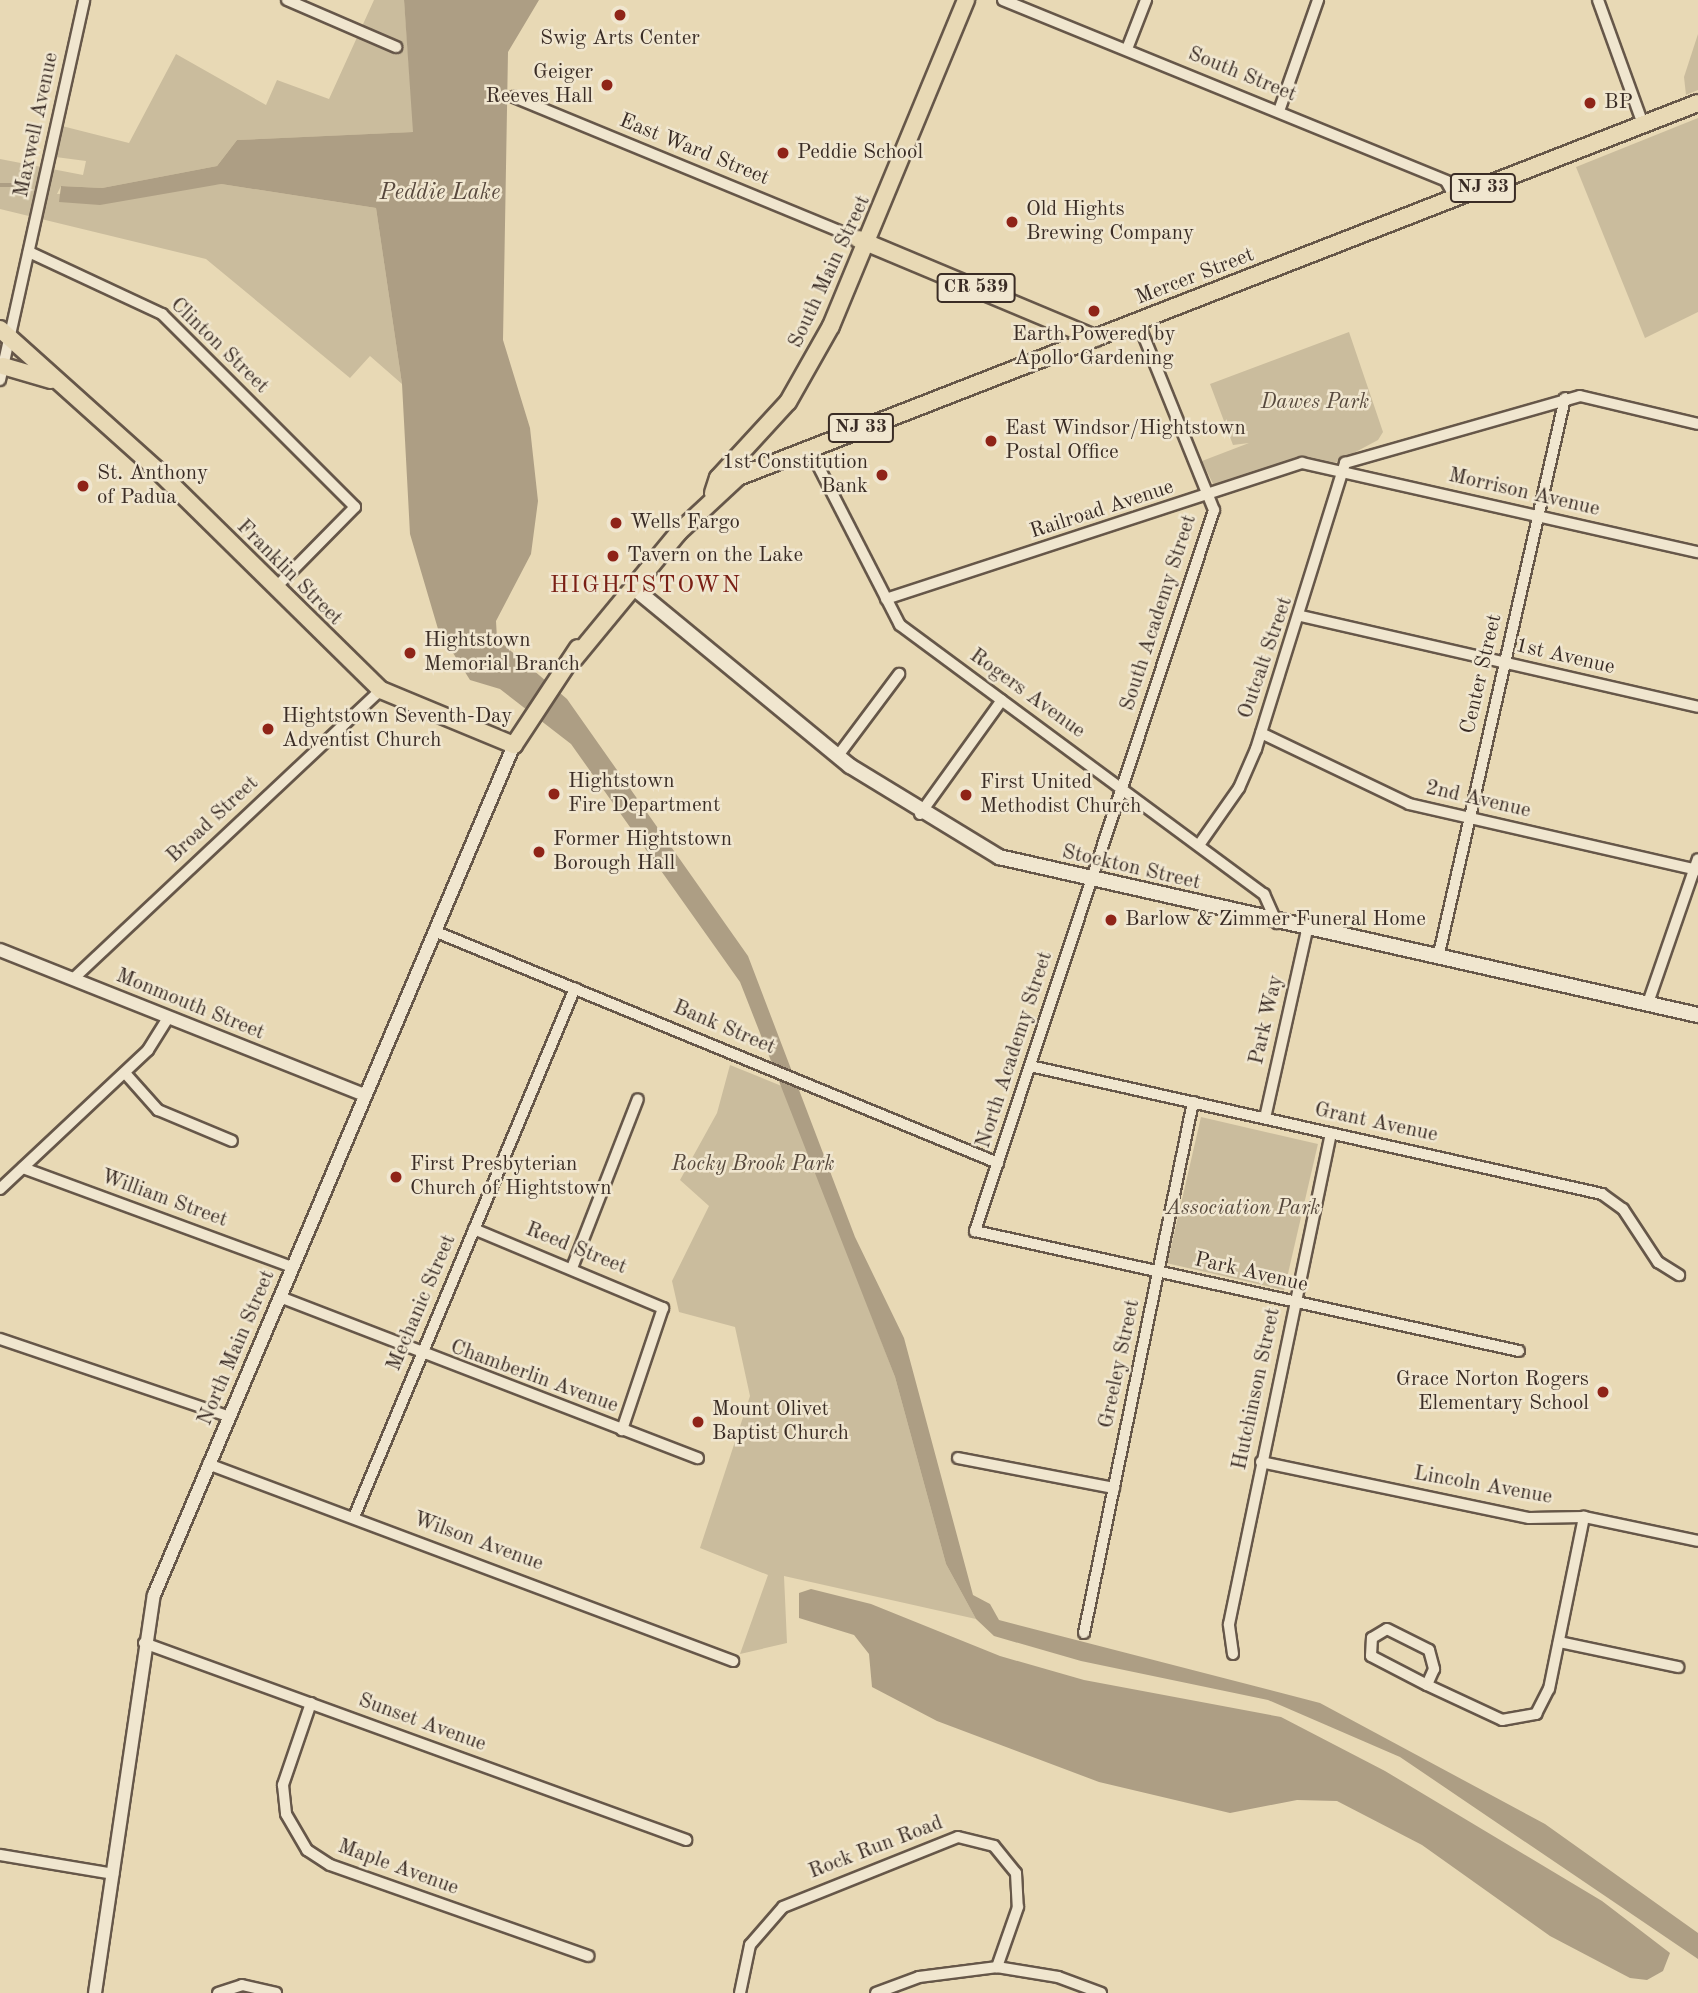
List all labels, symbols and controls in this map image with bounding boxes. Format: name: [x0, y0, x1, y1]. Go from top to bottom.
marker: Swig Arts Center: [612, 7, 628, 23]
place label: Swig Arts Center: [540, 26, 700, 52]
street label: South Street: [1184, 42, 1300, 108]
street label: Maxwell Avenue: [9, 50, 65, 200]
place label: Geiger Reeves Hall: [486, 60, 593, 110]
marker: Geiger Reeves Hall: [599, 77, 615, 93]
place label: BP: [1604, 90, 1633, 116]
marker: BP: [1582, 95, 1598, 111]
street label: East Ward Street: [615, 108, 773, 192]
place label: Peddie School: [797, 140, 923, 166]
marker: Peddie School: [775, 145, 791, 161]
road number: NJ 33: [1450, 172, 1516, 204]
water label: Peddie Lake: [379, 179, 501, 207]
street label: South Main Street: [784, 192, 876, 352]
place label: Old Hights Brewing Company: [1026, 197, 1194, 247]
marker: Old Hights Brewing Company: [1004, 214, 1020, 230]
street label: Mercer Street: [1132, 243, 1258, 311]
road number: CR 539: [936, 272, 1016, 304]
street label: Clinton Street: [164, 293, 274, 399]
marker: Earth Powered by Apollo Gardening: [1086, 303, 1102, 319]
place label: Earth Powered by Apollo Gardening: [1012, 322, 1176, 372]
park label: Dawes Park: [1261, 390, 1369, 416]
road number: NJ 33: [828, 412, 894, 444]
place label: East Windsor/Hightstown Postal Office: [1005, 416, 1246, 466]
marker: East Windsor/Hightstown Postal Office: [983, 433, 999, 449]
place label: 1st Constitution Bank: [722, 450, 868, 500]
place label: St. Anthony of Padua: [97, 461, 208, 511]
street label: Morrison Avenue: [1446, 463, 1602, 523]
marker: 1st Constitution Bank: [874, 467, 890, 483]
street label: Railroad Avenue: [1027, 475, 1177, 545]
marker: St. Anthony of Padua: [75, 478, 91, 494]
place label: Wells Fargo: [630, 510, 740, 536]
street label: South Academy Street: [1115, 512, 1203, 714]
street label: Franklin Street: [231, 515, 347, 631]
marker: Wells Fargo: [608, 515, 624, 531]
place label: Tavern on the Lake: [627, 543, 803, 569]
marker: Tavern on the Lake: [605, 548, 621, 564]
district label: HIGHTSTOWN: [551, 573, 741, 601]
street label: Outcalt Street: [1233, 594, 1299, 722]
street label: Center Street: [1456, 612, 1508, 736]
place label: Hightstown Memorial Branch: [424, 628, 580, 678]
street label: 1st Avenue: [1513, 633, 1617, 681]
street label: Rogers Avenue: [964, 644, 1090, 744]
marker: Hightstown Memorial Branch: [402, 645, 418, 661]
place label: Hightstown Seventh-Day Adventist Church: [282, 704, 512, 754]
marker: Hightstown Seventh-Day Adventist Church: [260, 721, 276, 737]
place label: Hightstown Fire Department: [568, 769, 720, 819]
place label: First United Methodist Church: [980, 770, 1141, 820]
street label: Broad Street: [162, 771, 264, 869]
street label: 2nd Avenue: [1423, 776, 1533, 824]
marker: Hightstown Fire Department: [546, 786, 562, 802]
marker: First United Methodist Church: [958, 787, 974, 803]
place label: Former Hightstown Borough Hall: [553, 827, 732, 877]
street label: Stockton Street: [1059, 840, 1203, 896]
marker: Former Hightstown Borough Hall: [531, 844, 547, 860]
place label: Barlow & Zimmer Funeral Home: [1125, 907, 1426, 933]
marker: Barlow & Zimmer Funeral Home: [1103, 912, 1119, 928]
street label: North Academy Street: [971, 948, 1059, 1152]
street label: Monmouth Street: [112, 964, 268, 1046]
street label: Park Way: [1244, 973, 1290, 1067]
street label: Bank Street: [669, 995, 779, 1061]
street label: Grant Avenue: [1312, 1098, 1440, 1148]
place label: First Presbyterian Church of Hightstown: [410, 1152, 612, 1202]
park label: Rocky Brook Park: [671, 1152, 835, 1178]
street label: William Street: [97, 1164, 231, 1234]
marker: First Presbyterian Church of Hightstown: [388, 1169, 404, 1185]
park label: Association Park: [1166, 1196, 1320, 1222]
street label: Reed Street: [522, 1217, 630, 1281]
street label: Mechanic Street: [382, 1231, 462, 1375]
street label: Park Avenue: [1192, 1248, 1310, 1298]
street label: North Main Street: [193, 1267, 281, 1429]
street label: Greeley Street: [1094, 1297, 1146, 1431]
street label: Hutchinson Street: [1228, 1306, 1286, 1472]
street label: Chamberlin Avenue: [447, 1335, 621, 1419]
place label: Grace Norton Rogers Elementary School: [1396, 1367, 1589, 1417]
marker: Grace Norton Rogers Elementary School: [1595, 1384, 1611, 1400]
place label: Mount Olivet Baptist Church: [712, 1397, 849, 1447]
marker: Mount Olivet Baptist Church: [690, 1414, 706, 1430]
street label: Lincoln Avenue: [1412, 1461, 1554, 1511]
street label: Wilson Avenue: [410, 1507, 546, 1577]
street label: Sunset Avenue: [355, 1688, 489, 1758]
street label: Rock Run Road: [805, 1811, 947, 1885]
street label: Maple Avenue: [334, 1834, 462, 1902]

